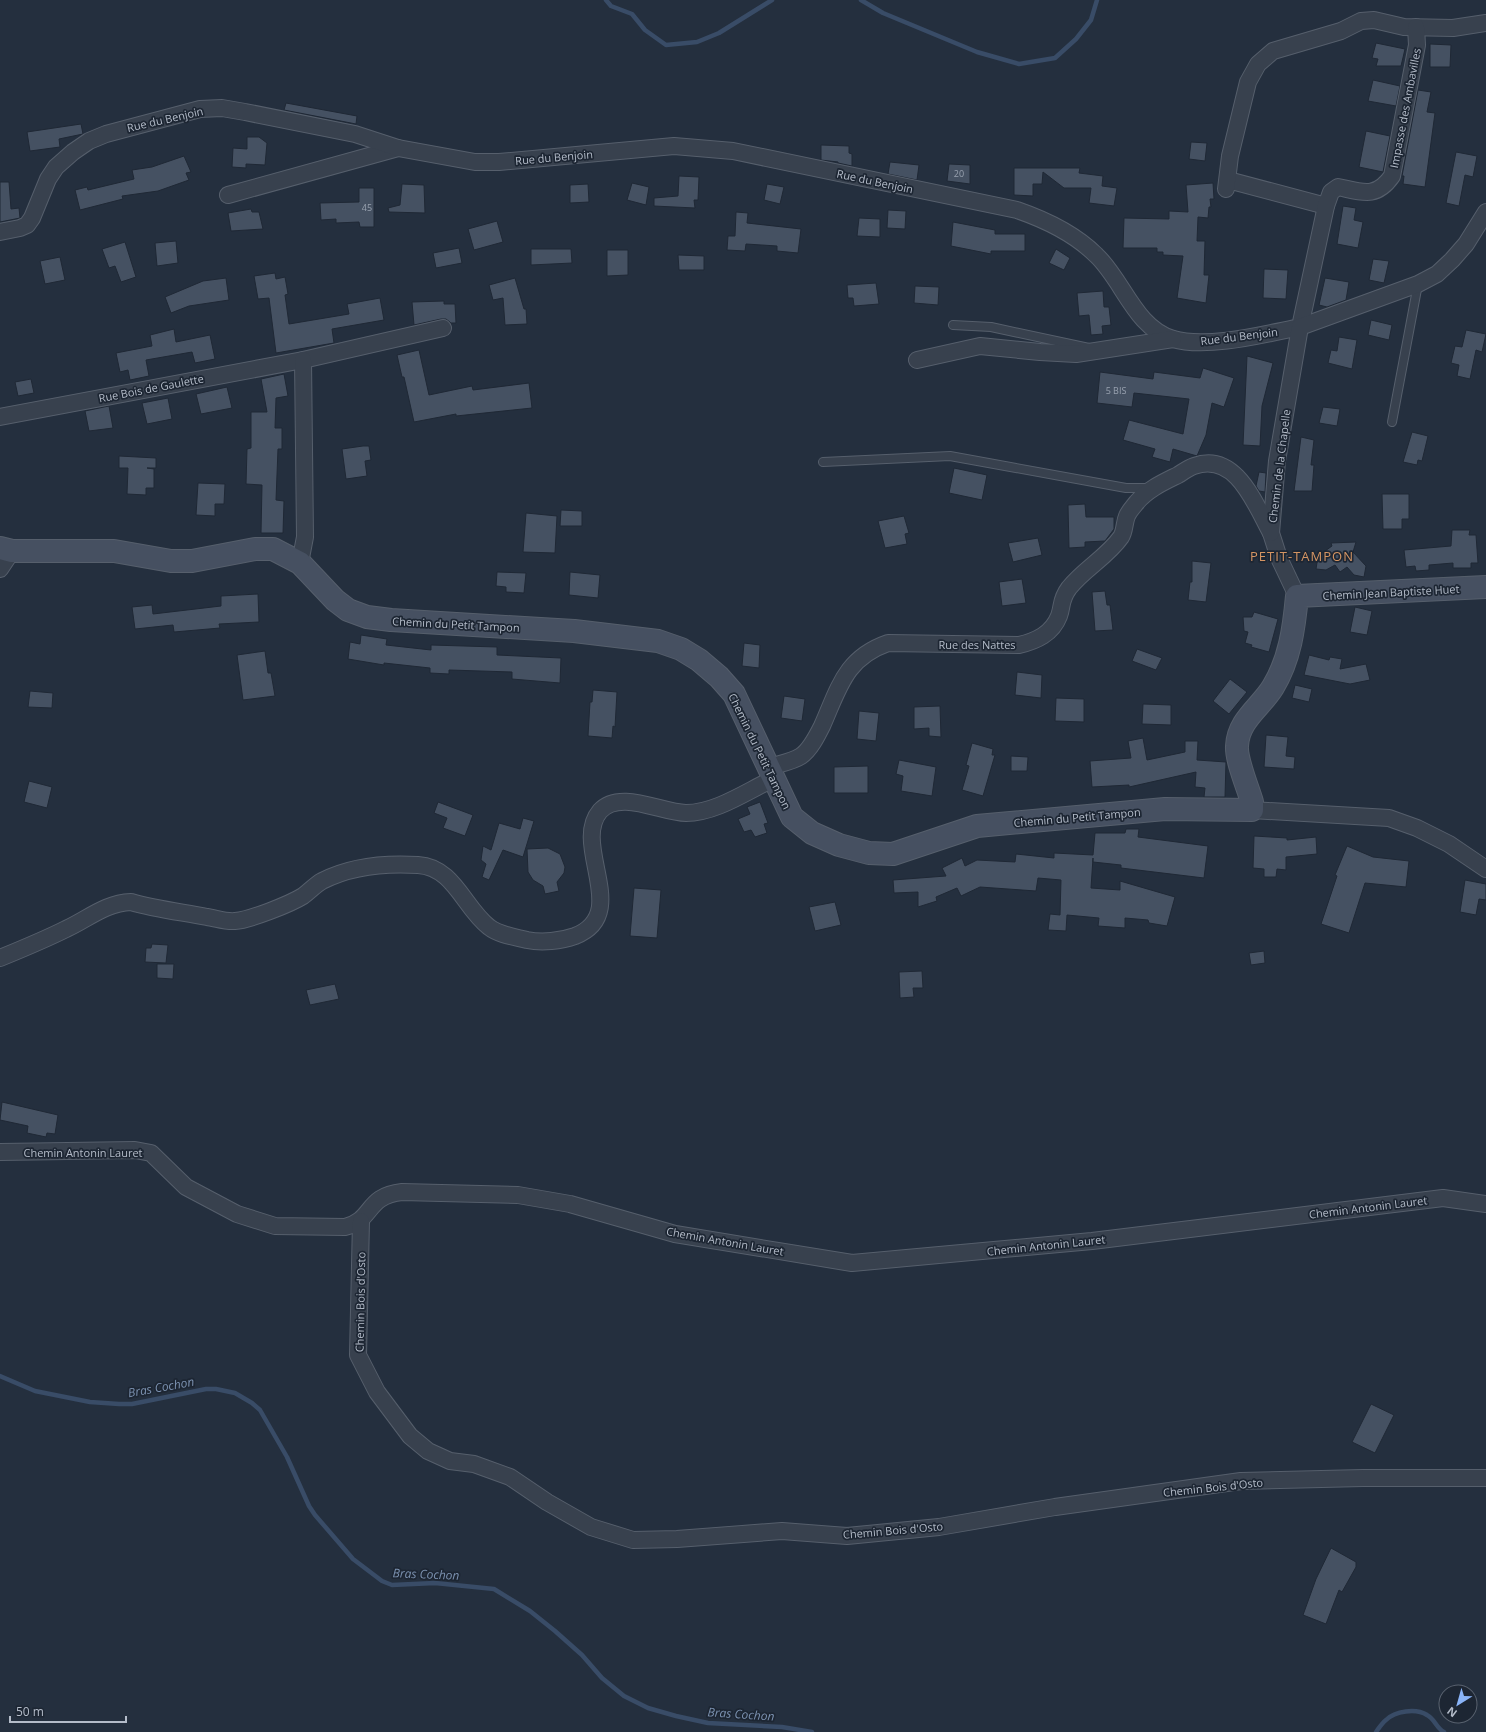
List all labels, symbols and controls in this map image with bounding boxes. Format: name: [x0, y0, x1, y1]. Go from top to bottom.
street label: Impasse des Ambavilles: [1386, 47, 1424, 169]
street label: Rue du Benjoin: [125, 103, 205, 135]
street label: Rue du Benjoin: [515, 146, 593, 168]
street label: Rue du Benjoin: [835, 166, 915, 196]
house number: 20: [954, 167, 964, 180]
house number: 45: [362, 201, 372, 214]
street label: Rue du Benjoin: [1199, 324, 1279, 348]
street label: Rue Bois de Gaulette: [97, 370, 205, 406]
house number: 5 BIS: [1106, 384, 1126, 397]
street label: Chemin de la Chapelle: [1265, 408, 1293, 524]
district label: PETIT-TAMPON: [1250, 547, 1354, 565]
street label: Chemin Jean Baptiste Huet: [1322, 581, 1460, 603]
street label: Chemin du Petit Tampon: [392, 613, 520, 635]
street label: Rue des Nattes: [938, 637, 1016, 652]
street label: Chemin du Petit Tampon: [725, 690, 795, 812]
street label: Chemin du Petit Tampon: [1013, 804, 1141, 830]
street label: Chemin Antonin Lauret: [24, 1145, 143, 1160]
street label: Chemin Antonin Lauret: [1308, 1192, 1428, 1222]
street label: Chemin Antonin Lauret: [665, 1223, 785, 1259]
street label: Chemin Antonin Lauret: [986, 1231, 1106, 1259]
street label: Chemin Bois d'Osto: [352, 1251, 368, 1352]
water label: Bras Cochon: [127, 1373, 195, 1401]
street label: Chemin Bois d'Osto: [1162, 1474, 1264, 1500]
street label: Chemin Bois d'Osto: [842, 1518, 944, 1542]
water label: Bras Cochon: [392, 1564, 460, 1584]
north arrow: [1438, 1684, 1478, 1724]
scale bar: [10, 1698, 126, 1724]
text: 50 m: [16, 1703, 44, 1720]
water label: Bras Cochon: [707, 1703, 775, 1725]
text: N: [1444, 1704, 1460, 1721]

